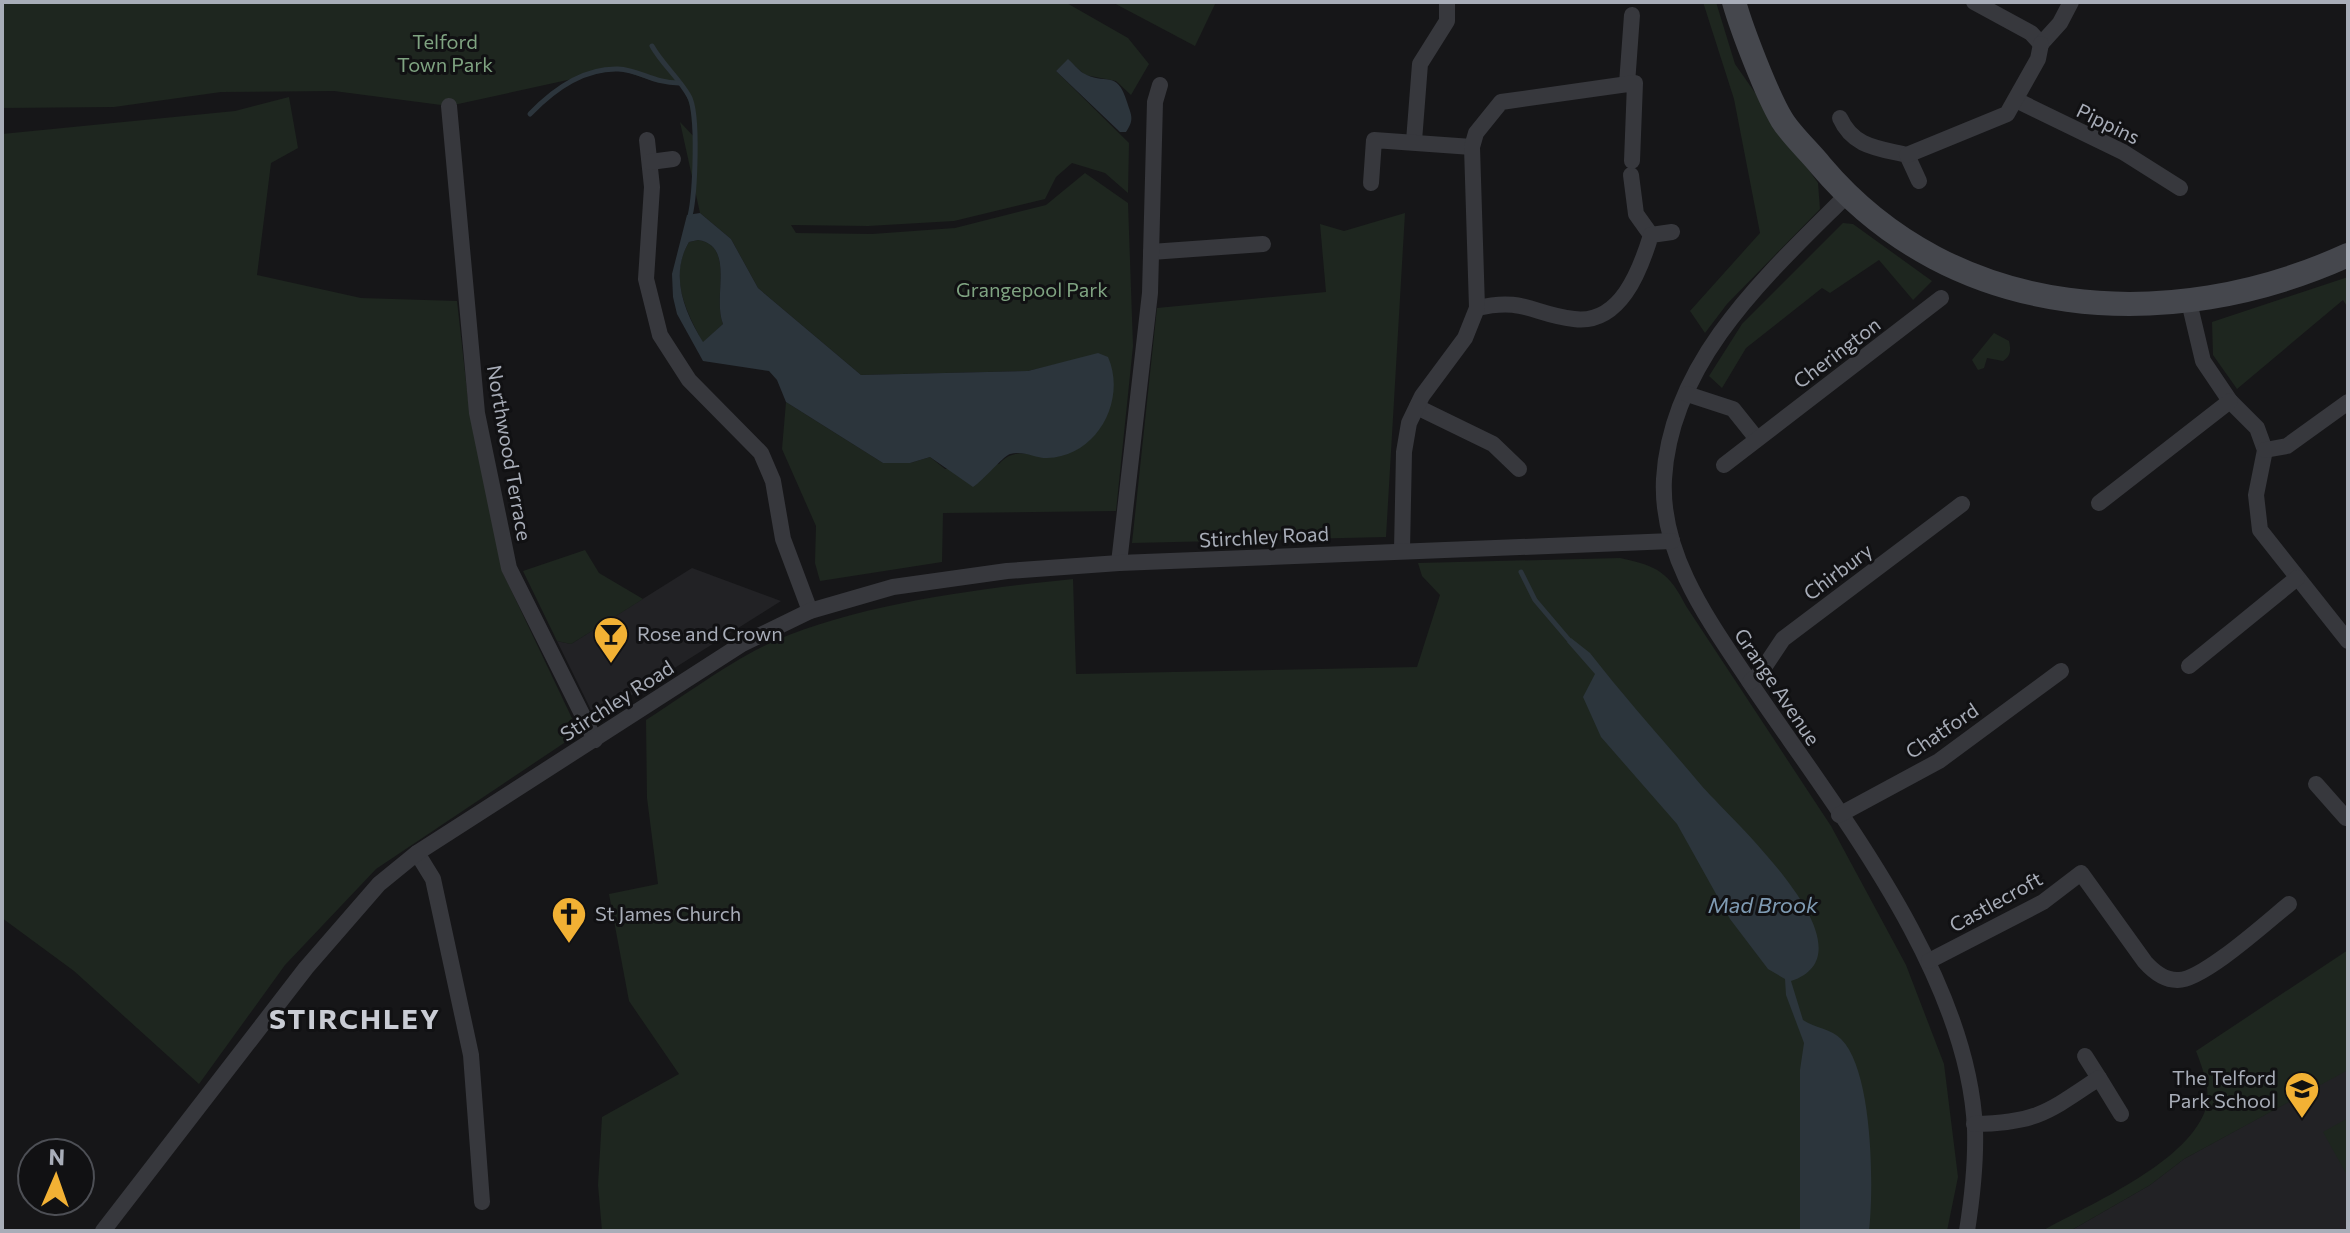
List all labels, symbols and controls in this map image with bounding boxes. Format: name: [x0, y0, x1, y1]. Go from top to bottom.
park label: Telford Town Park: [397, 29, 493, 76]
street label: Pippins: [2073, 98, 2144, 149]
park label: Grangepool Park: [956, 277, 1108, 301]
street label: Cherington: [1788, 312, 1885, 393]
street label: Northwood Terrace: [483, 363, 537, 543]
street label: Stirchley Road: [1198, 521, 1330, 551]
street label: Chirbury: [1798, 538, 1876, 605]
bar icon: Rose and Crown: [592, 615, 630, 665]
place label: Rose and Crown: [637, 621, 783, 645]
street label: Grange Avenue: [1730, 623, 1826, 750]
street label: Stirchley Road: [555, 655, 678, 746]
street label: Chatford: [1901, 697, 1982, 763]
street label: Castlecroft: [1945, 866, 2046, 936]
water label: Mad Brook: [1708, 891, 1819, 918]
church icon: St James Church: [550, 895, 588, 945]
place label: St James Church: [595, 901, 741, 925]
district label: STIRCHLEY: [269, 1001, 441, 1035]
place label: The Telford Park School: [2168, 1065, 2276, 1112]
school or university icon: The Telford Park School: [2283, 1070, 2321, 1120]
north arrow: [16, 1137, 96, 1217]
text: N: [48, 1143, 65, 1170]

